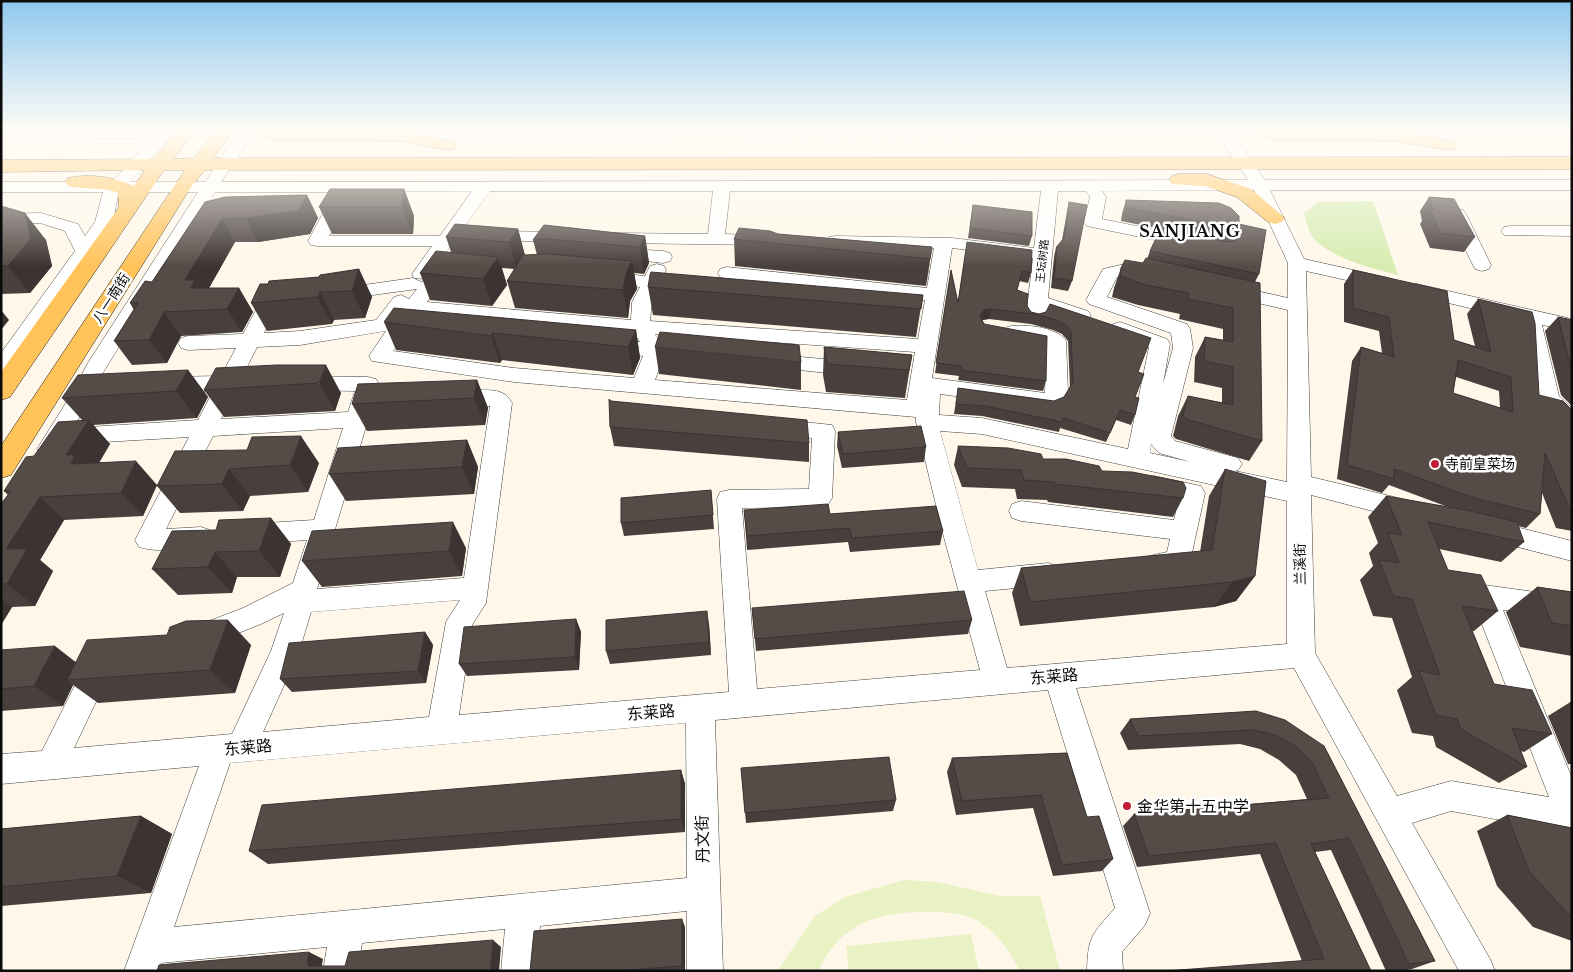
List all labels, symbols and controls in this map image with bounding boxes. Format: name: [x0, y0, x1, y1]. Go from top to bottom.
district label: SANJIANG: [1139, 221, 1241, 241]
street label: 王坛树路: [1033, 238, 1051, 284]
street label: 八一南街: [88, 270, 134, 326]
place label: 寺前皇菜场: [1445, 455, 1515, 473]
marker: 寺前皇菜场: [1429, 458, 1441, 470]
street label: 兰溪街: [1291, 543, 1309, 585]
street label: 东莱路: [1029, 664, 1079, 688]
street label: 东莱路: [626, 700, 676, 724]
street label: 东莱路: [223, 735, 273, 759]
place label: 金华第十五中学: [1137, 796, 1249, 816]
marker: 金华第十五中学: [1121, 800, 1133, 812]
street label: 丹文街: [692, 815, 712, 863]

